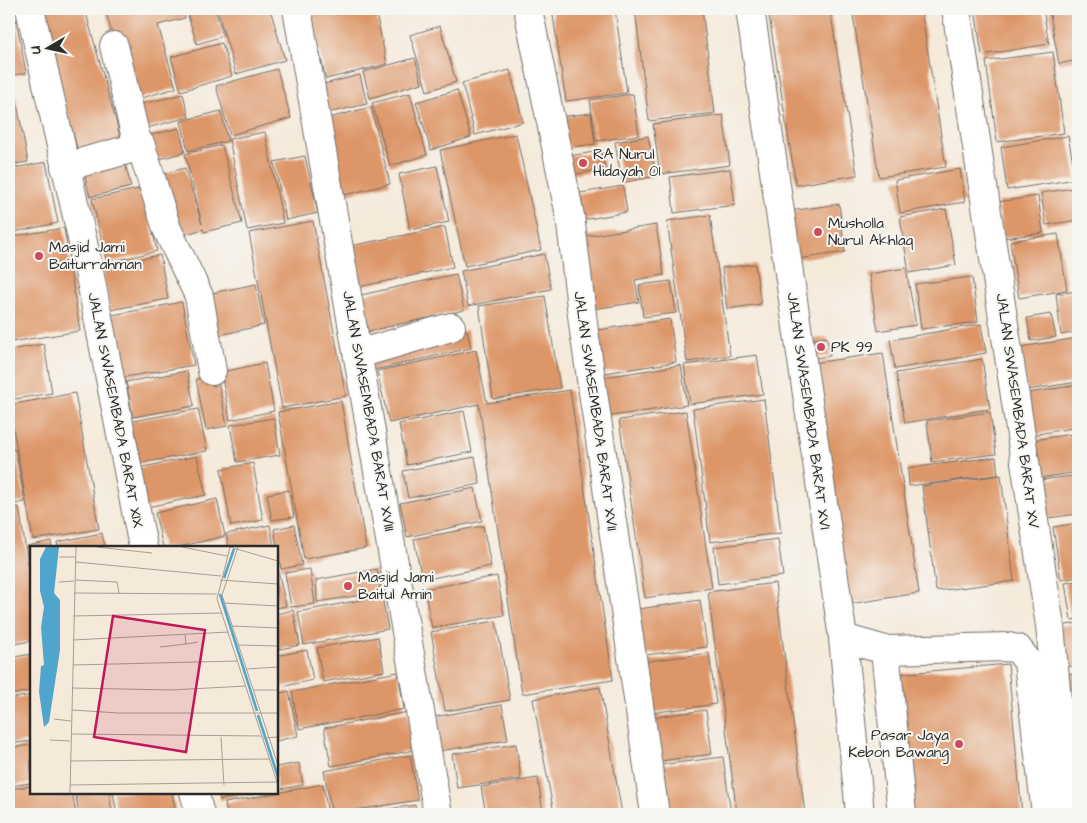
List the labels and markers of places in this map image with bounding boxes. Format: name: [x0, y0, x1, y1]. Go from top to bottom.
place label: RA Nurul Hidayah 01: [593, 144, 660, 183]
marker: RA Nurul Hidayah 01: [577, 157, 589, 169]
place label: Musholla Nurul Akhlaq: [828, 213, 914, 251]
marker: Musholla Nurul Akhlaq: [812, 226, 824, 238]
place label: Masjid Jami Baiturrahman: [49, 237, 142, 275]
marker: Masjid Jami Baiturrahman: [33, 250, 45, 262]
place label: PK 99: [831, 337, 873, 358]
marker: PK 99: [815, 341, 827, 353]
place label: Masjid Jami Baitul Amin: [358, 567, 434, 605]
marker: Masjid Jami Baitul Amin: [342, 580, 354, 592]
place label: Pasar Jaya Kebon Bawang: [848, 725, 949, 764]
marker: Pasar Jaya Kebon Bawang: [953, 738, 965, 750]

